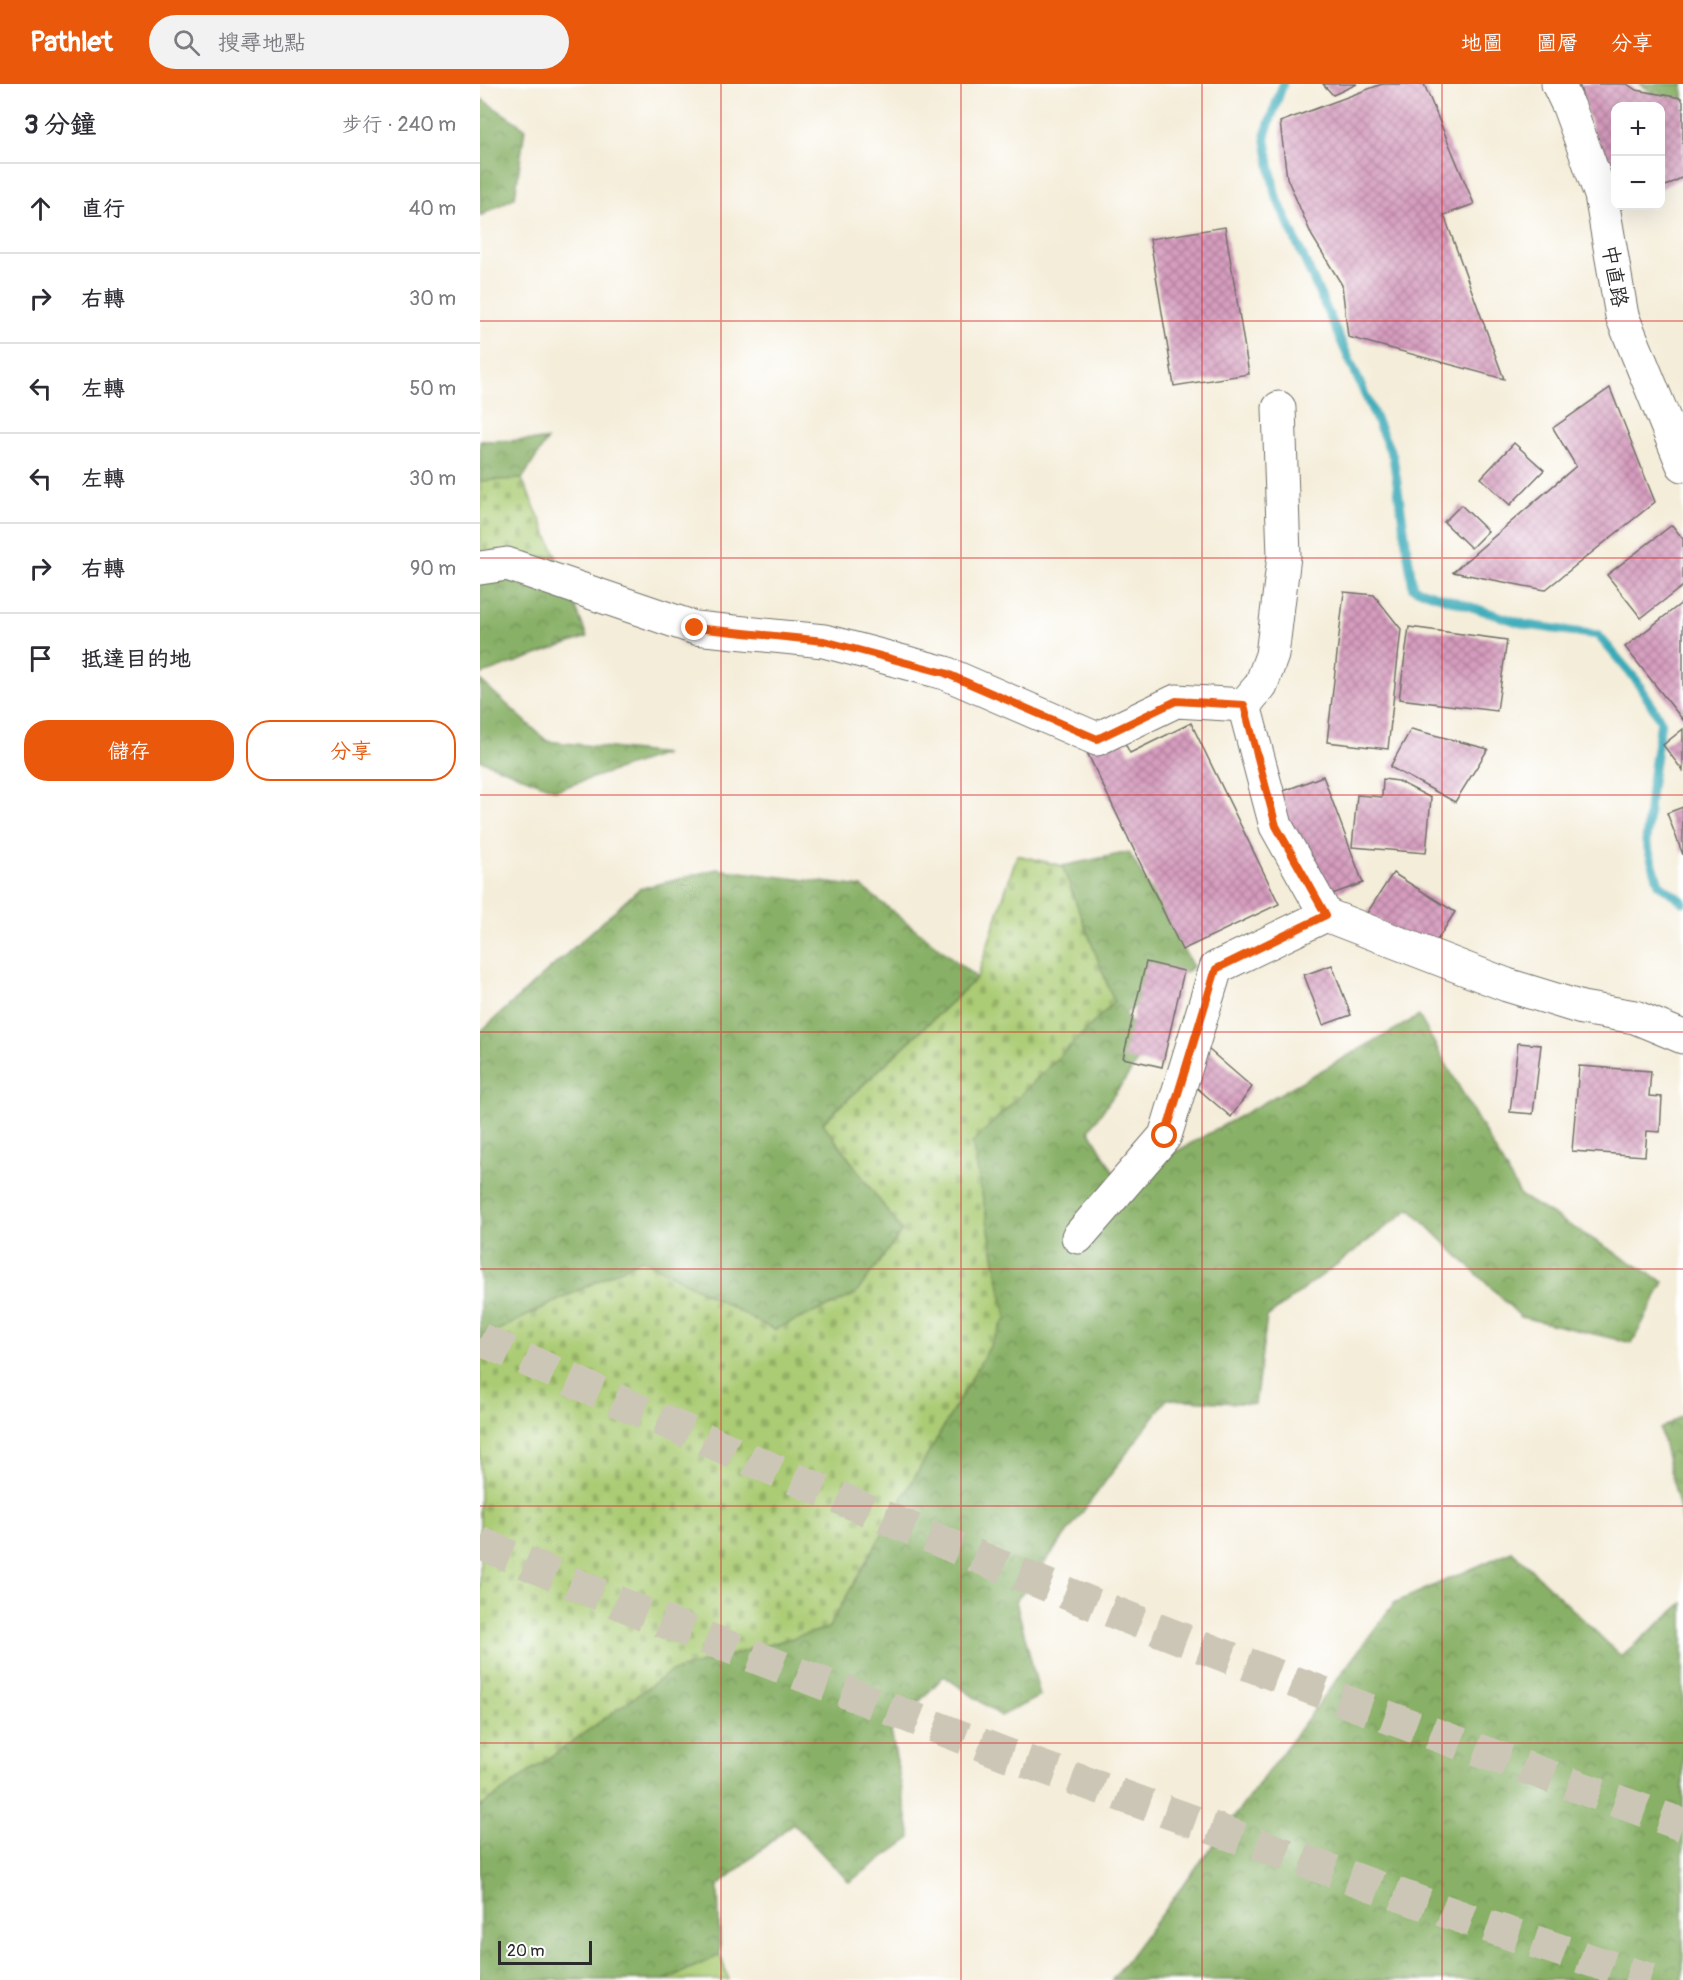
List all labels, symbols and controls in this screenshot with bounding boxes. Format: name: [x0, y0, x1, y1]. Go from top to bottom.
search box: [149, 15, 569, 69]
text: Pathlet: [30, 25, 113, 60]
icon: search: [170, 26, 203, 59]
text: 搜尋地點: [218, 29, 306, 57]
text: 地圖: [1461, 30, 1503, 57]
text: 圖層: [1536, 30, 1578, 57]
text: 分享: [1611, 30, 1653, 57]
map controls: [1611, 102, 1665, 210]
button: +: [1611, 102, 1665, 156]
text: 3 分鐘: [24, 109, 96, 141]
text: 步行 · 240 m: [342, 112, 456, 137]
button: −: [1611, 156, 1665, 210]
icon: ahead: [24, 192, 57, 225]
text: 直行: [81, 195, 125, 223]
text: 40 m: [409, 196, 456, 221]
street label: 中直路: [1596, 243, 1633, 309]
icon: right: [24, 282, 57, 315]
text: 右轉: [81, 285, 125, 313]
text: 30 m: [409, 286, 456, 311]
icon: left: [24, 372, 57, 405]
text: 左轉: [81, 375, 125, 403]
text: 50 m: [409, 376, 456, 401]
icon: left: [24, 462, 57, 495]
text: 左轉: [81, 465, 125, 493]
text: 30 m: [409, 466, 456, 491]
icon: right: [24, 552, 57, 585]
text: 右轉: [81, 555, 125, 583]
text: 90 m: [410, 556, 456, 581]
route end: [681, 614, 707, 640]
icon: arrive: [24, 642, 57, 675]
text: 抵達目的地: [81, 645, 191, 673]
button: 儲存: [24, 720, 234, 781]
button: 分享: [246, 720, 456, 781]
route start: [1151, 1122, 1177, 1148]
scale bar: [498, 1938, 592, 1966]
text: 20 m: [507, 1941, 545, 1961]

